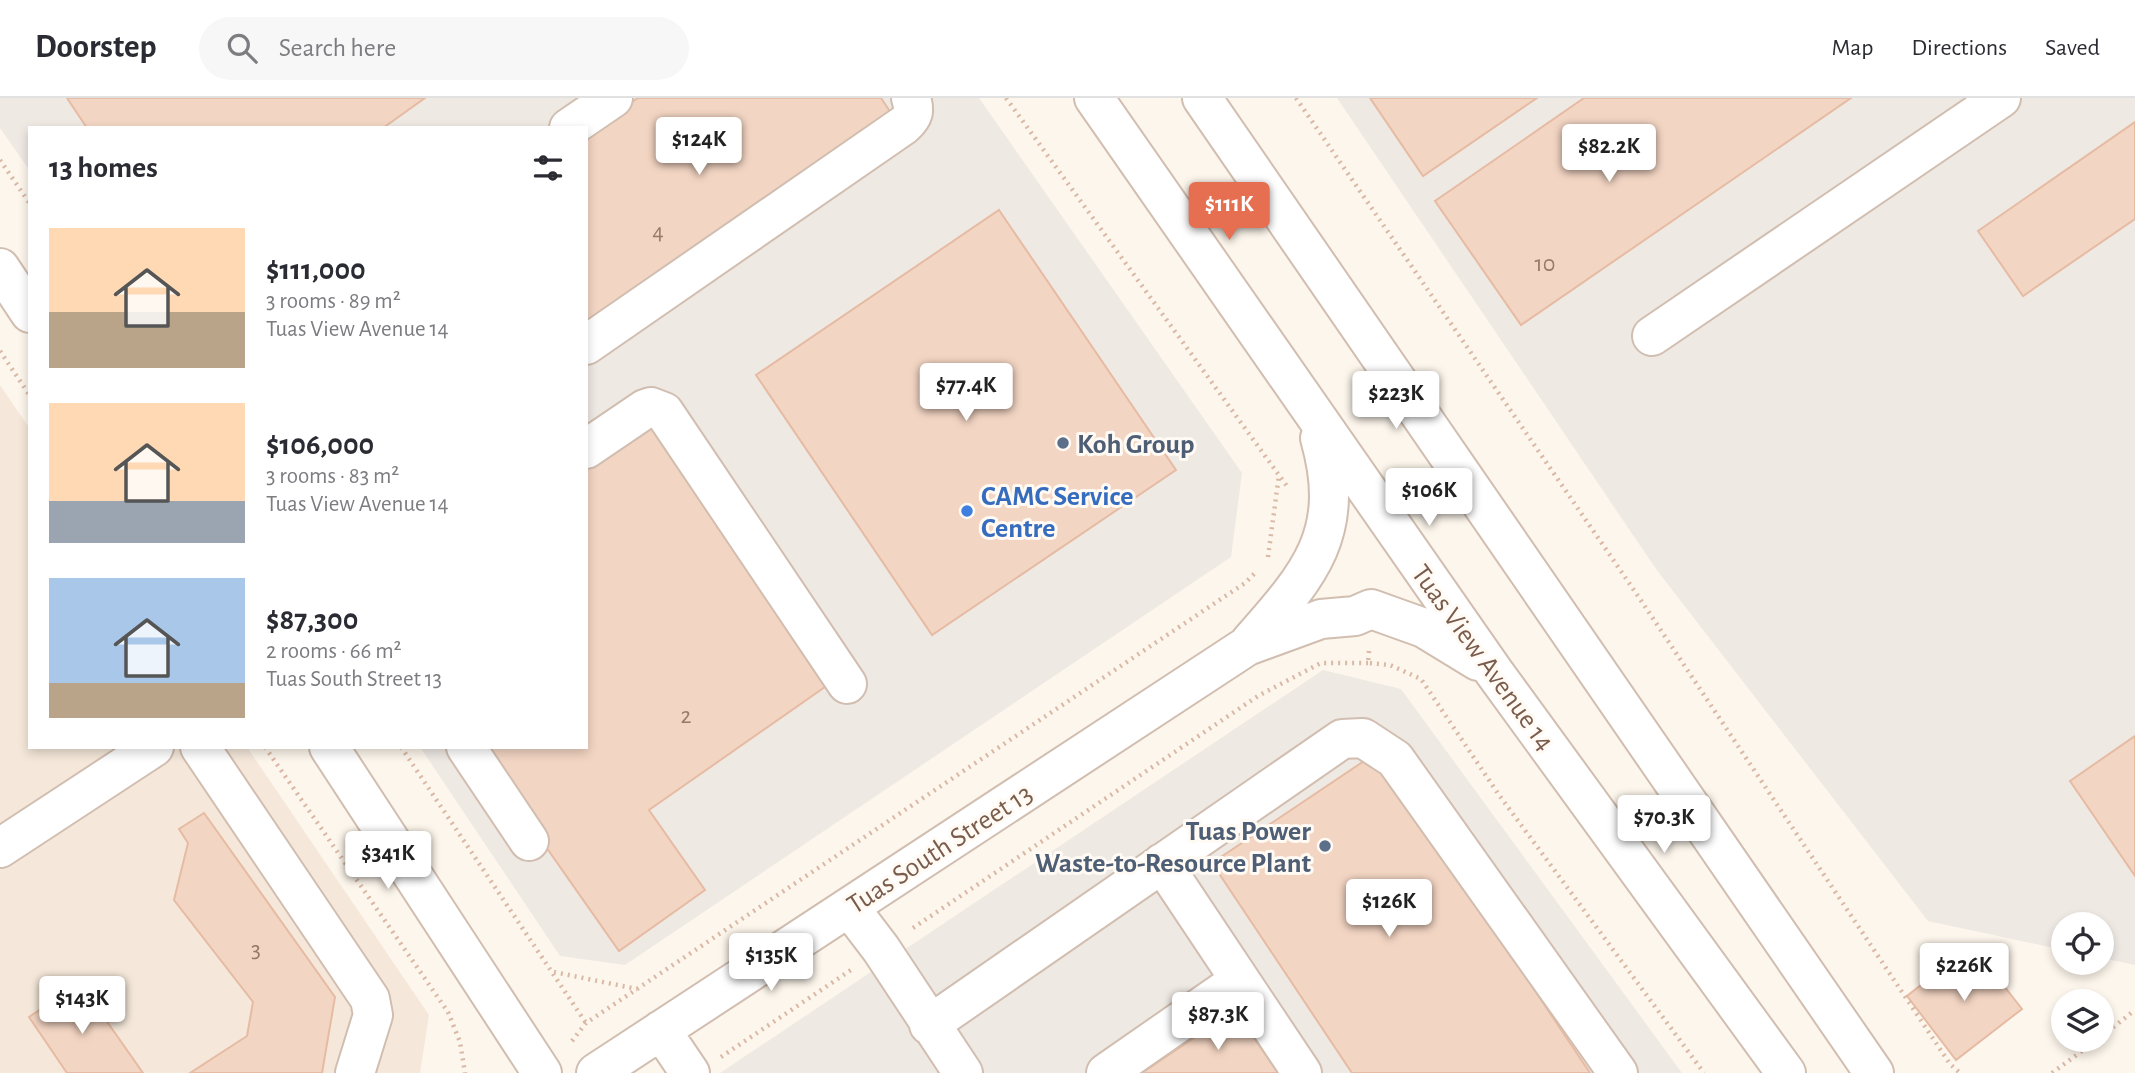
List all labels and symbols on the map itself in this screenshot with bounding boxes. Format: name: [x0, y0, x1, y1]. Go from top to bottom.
pin: $124K: [650, 118, 748, 177]
pin: $82.2K: [1552, 125, 1666, 184]
pin: $111K: [1180, 183, 1278, 242]
house number: 4: [652, 220, 664, 244]
house number: 10: [1535, 252, 1555, 276]
pin: $77.4K: [909, 364, 1023, 423]
pin: $223K: [1347, 372, 1445, 431]
place label: Koh Group: [1077, 431, 1195, 459]
marker: Koh Group: [1055, 435, 1071, 451]
pin: $106K: [1380, 468, 1478, 528]
place label: CAMC Service Centre: [981, 483, 1134, 543]
marker: CAMC Service Centre: [959, 503, 975, 519]
street label: Tuas View Avenue 14: [1406, 560, 1559, 756]
house number: 2: [681, 704, 692, 728]
street label: Tuas South Street 13: [843, 780, 1038, 920]
pin: $70.3K: [1607, 796, 1721, 855]
place label: Tuas Power Waste-to-Resource Plant: [1035, 818, 1312, 878]
pin: $341K: [339, 832, 437, 891]
marker: Tuas Power Waste-to-Resource Plant: [1317, 838, 1333, 854]
pin: $126K: [1340, 880, 1438, 939]
pin: $135K: [722, 934, 820, 993]
house number: 3: [251, 938, 261, 962]
pin: $226K: [1915, 944, 2013, 1003]
pin: $143K: [33, 976, 131, 1036]
pin: $87.3K: [1161, 992, 1275, 1052]

